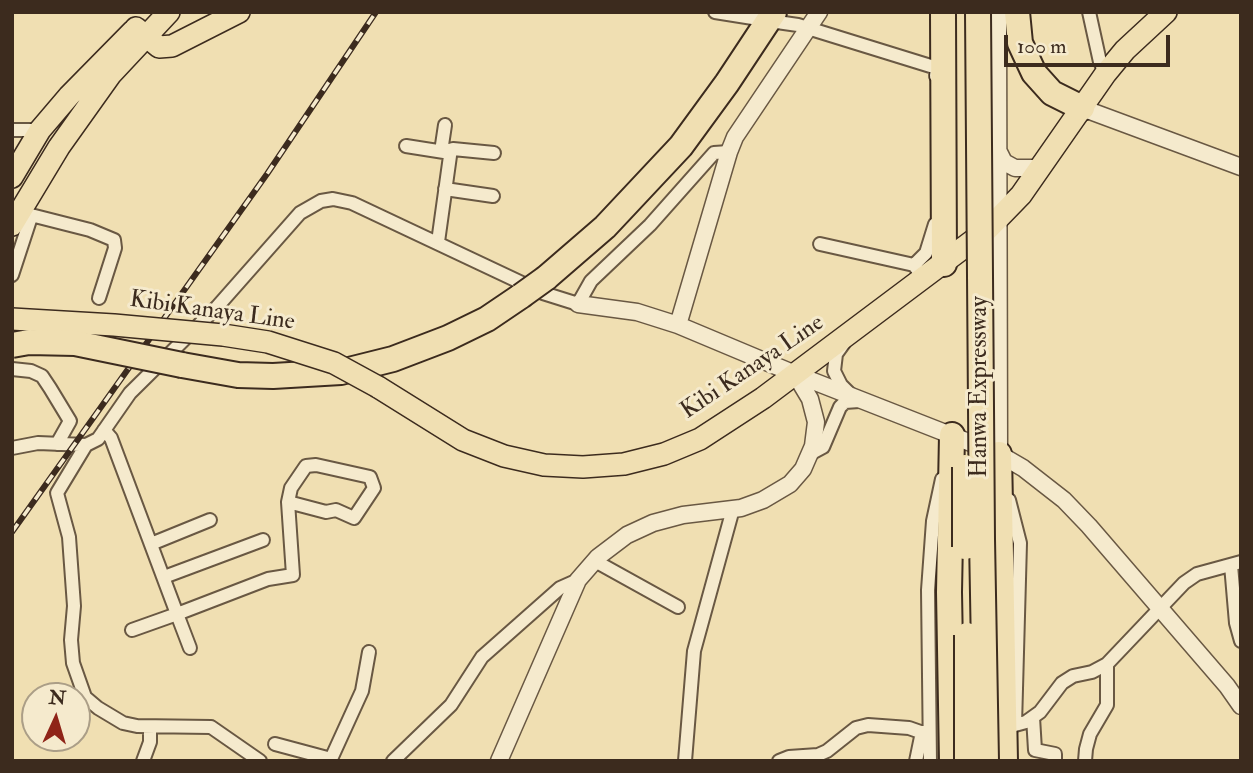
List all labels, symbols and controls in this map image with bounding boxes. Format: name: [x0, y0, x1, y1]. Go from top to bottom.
scale bar: [1008, 21, 1174, 65]
text: 100 m: [1017, 33, 1067, 60]
street label: Kibi Kanaya Line: [128, 286, 296, 338]
street label: Hanwa Expressway: [967, 296, 995, 478]
street label: Kibi Kanaya Line: [676, 310, 830, 426]
north arrow: [21, 682, 91, 752]
text: N: [48, 685, 67, 711]

